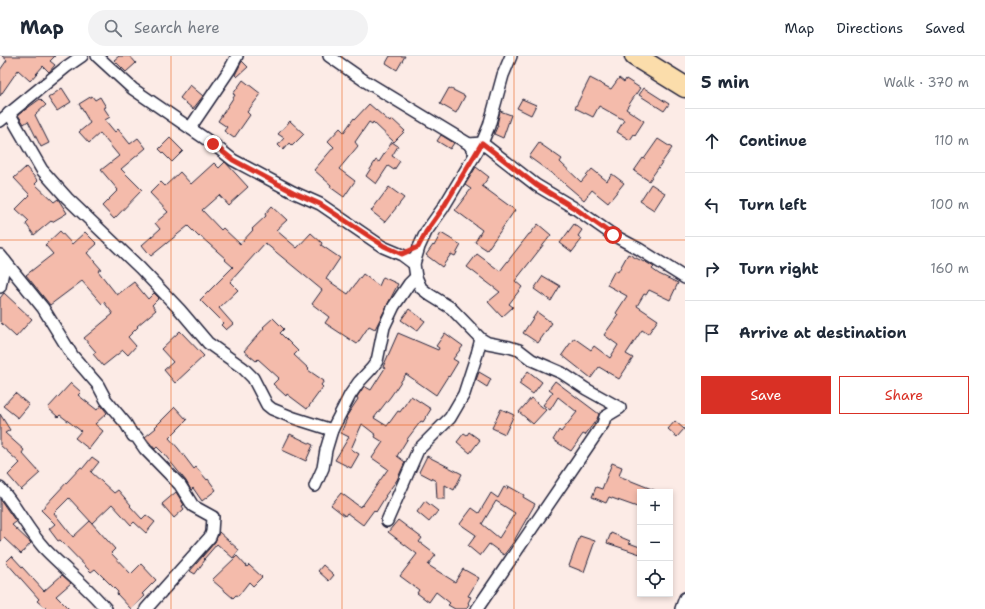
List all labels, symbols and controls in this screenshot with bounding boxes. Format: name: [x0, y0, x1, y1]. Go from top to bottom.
search box: [88, 10, 368, 46]
text: Map: [20, 15, 64, 40]
icon: search: [102, 17, 124, 39]
text: Search here: [134, 18, 220, 38]
text: Map: [785, 19, 815, 37]
text: Directions: [837, 19, 903, 37]
text: Saved: [925, 19, 965, 37]
text: 5 min: [701, 71, 749, 93]
text: Walk · 370 m: [884, 74, 969, 91]
icon: ahead: [701, 130, 723, 152]
text: Continue: [739, 131, 807, 151]
text: 110 m: [934, 132, 969, 149]
route end: [204, 135, 222, 153]
icon: left: [701, 194, 723, 216]
text: Turn left: [739, 195, 807, 215]
text: 100 m: [930, 196, 969, 213]
route start: [604, 226, 622, 244]
icon: right: [701, 258, 723, 280]
text: Turn right: [739, 259, 819, 279]
text: 160 m: [931, 260, 969, 277]
icon: arrive: [701, 322, 723, 344]
text: Arrive at destination: [739, 323, 907, 343]
button: Save: [701, 376, 831, 414]
button: Share: [839, 376, 969, 414]
map controls: [637, 489, 673, 597]
button: +: [637, 489, 673, 525]
button: −: [637, 525, 673, 561]
button: locate: [637, 561, 673, 597]

